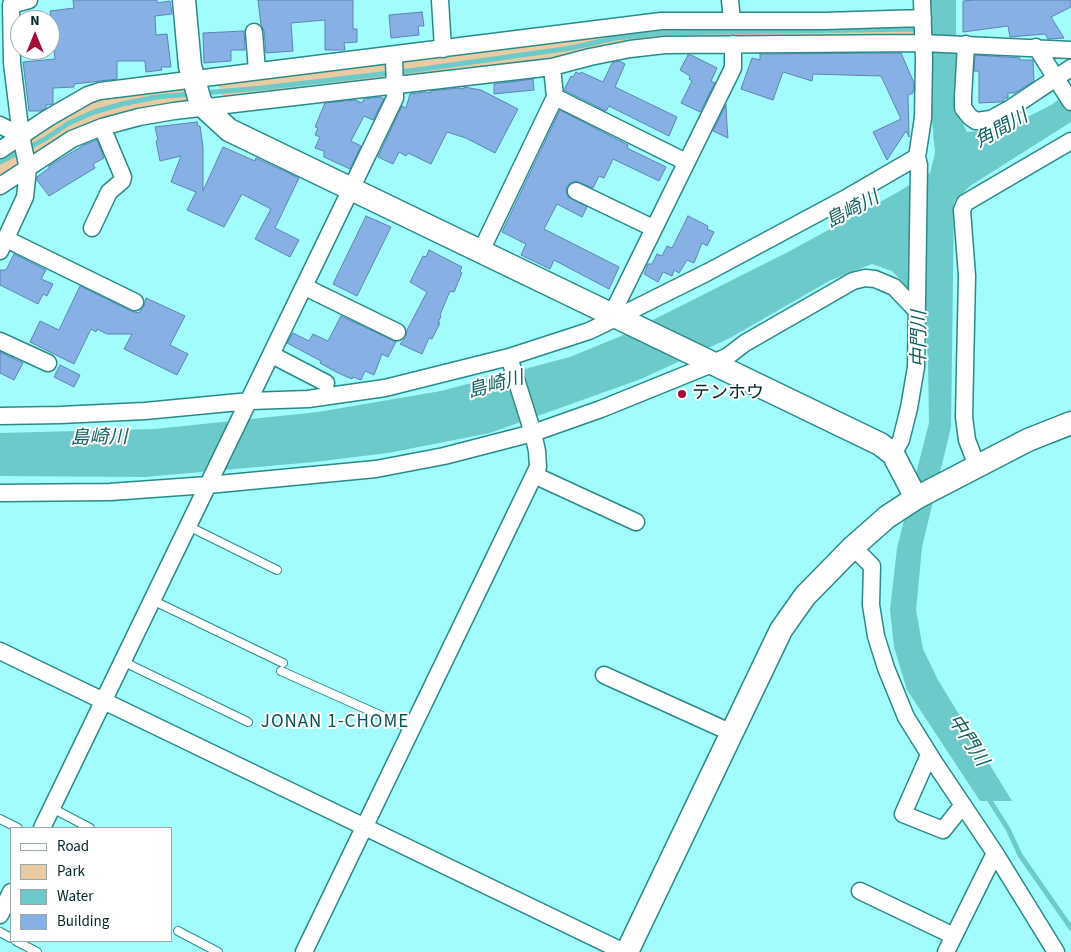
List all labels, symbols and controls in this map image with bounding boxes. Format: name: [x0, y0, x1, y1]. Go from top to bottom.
north arrow: [10, 10, 60, 60]
text: N: [30, 11, 40, 31]
water label: 角間川: [972, 106, 1032, 154]
water label: 島崎川: [822, 188, 884, 234]
water label: 中門川: [910, 311, 932, 367]
water label: 島崎川: [466, 368, 526, 404]
place label: テンホウ: [692, 383, 764, 405]
marker: テンホウ: [676, 388, 688, 400]
water label: 島崎川: [70, 427, 128, 451]
water label: 中門川: [942, 711, 992, 771]
district label: JONAN 1-CHOME: [259, 712, 411, 734]
legend: [10, 827, 172, 942]
text: Road: [57, 836, 89, 857]
text: Park: [57, 861, 85, 882]
text: Water: [57, 886, 93, 907]
text: Building: [57, 911, 109, 932]

